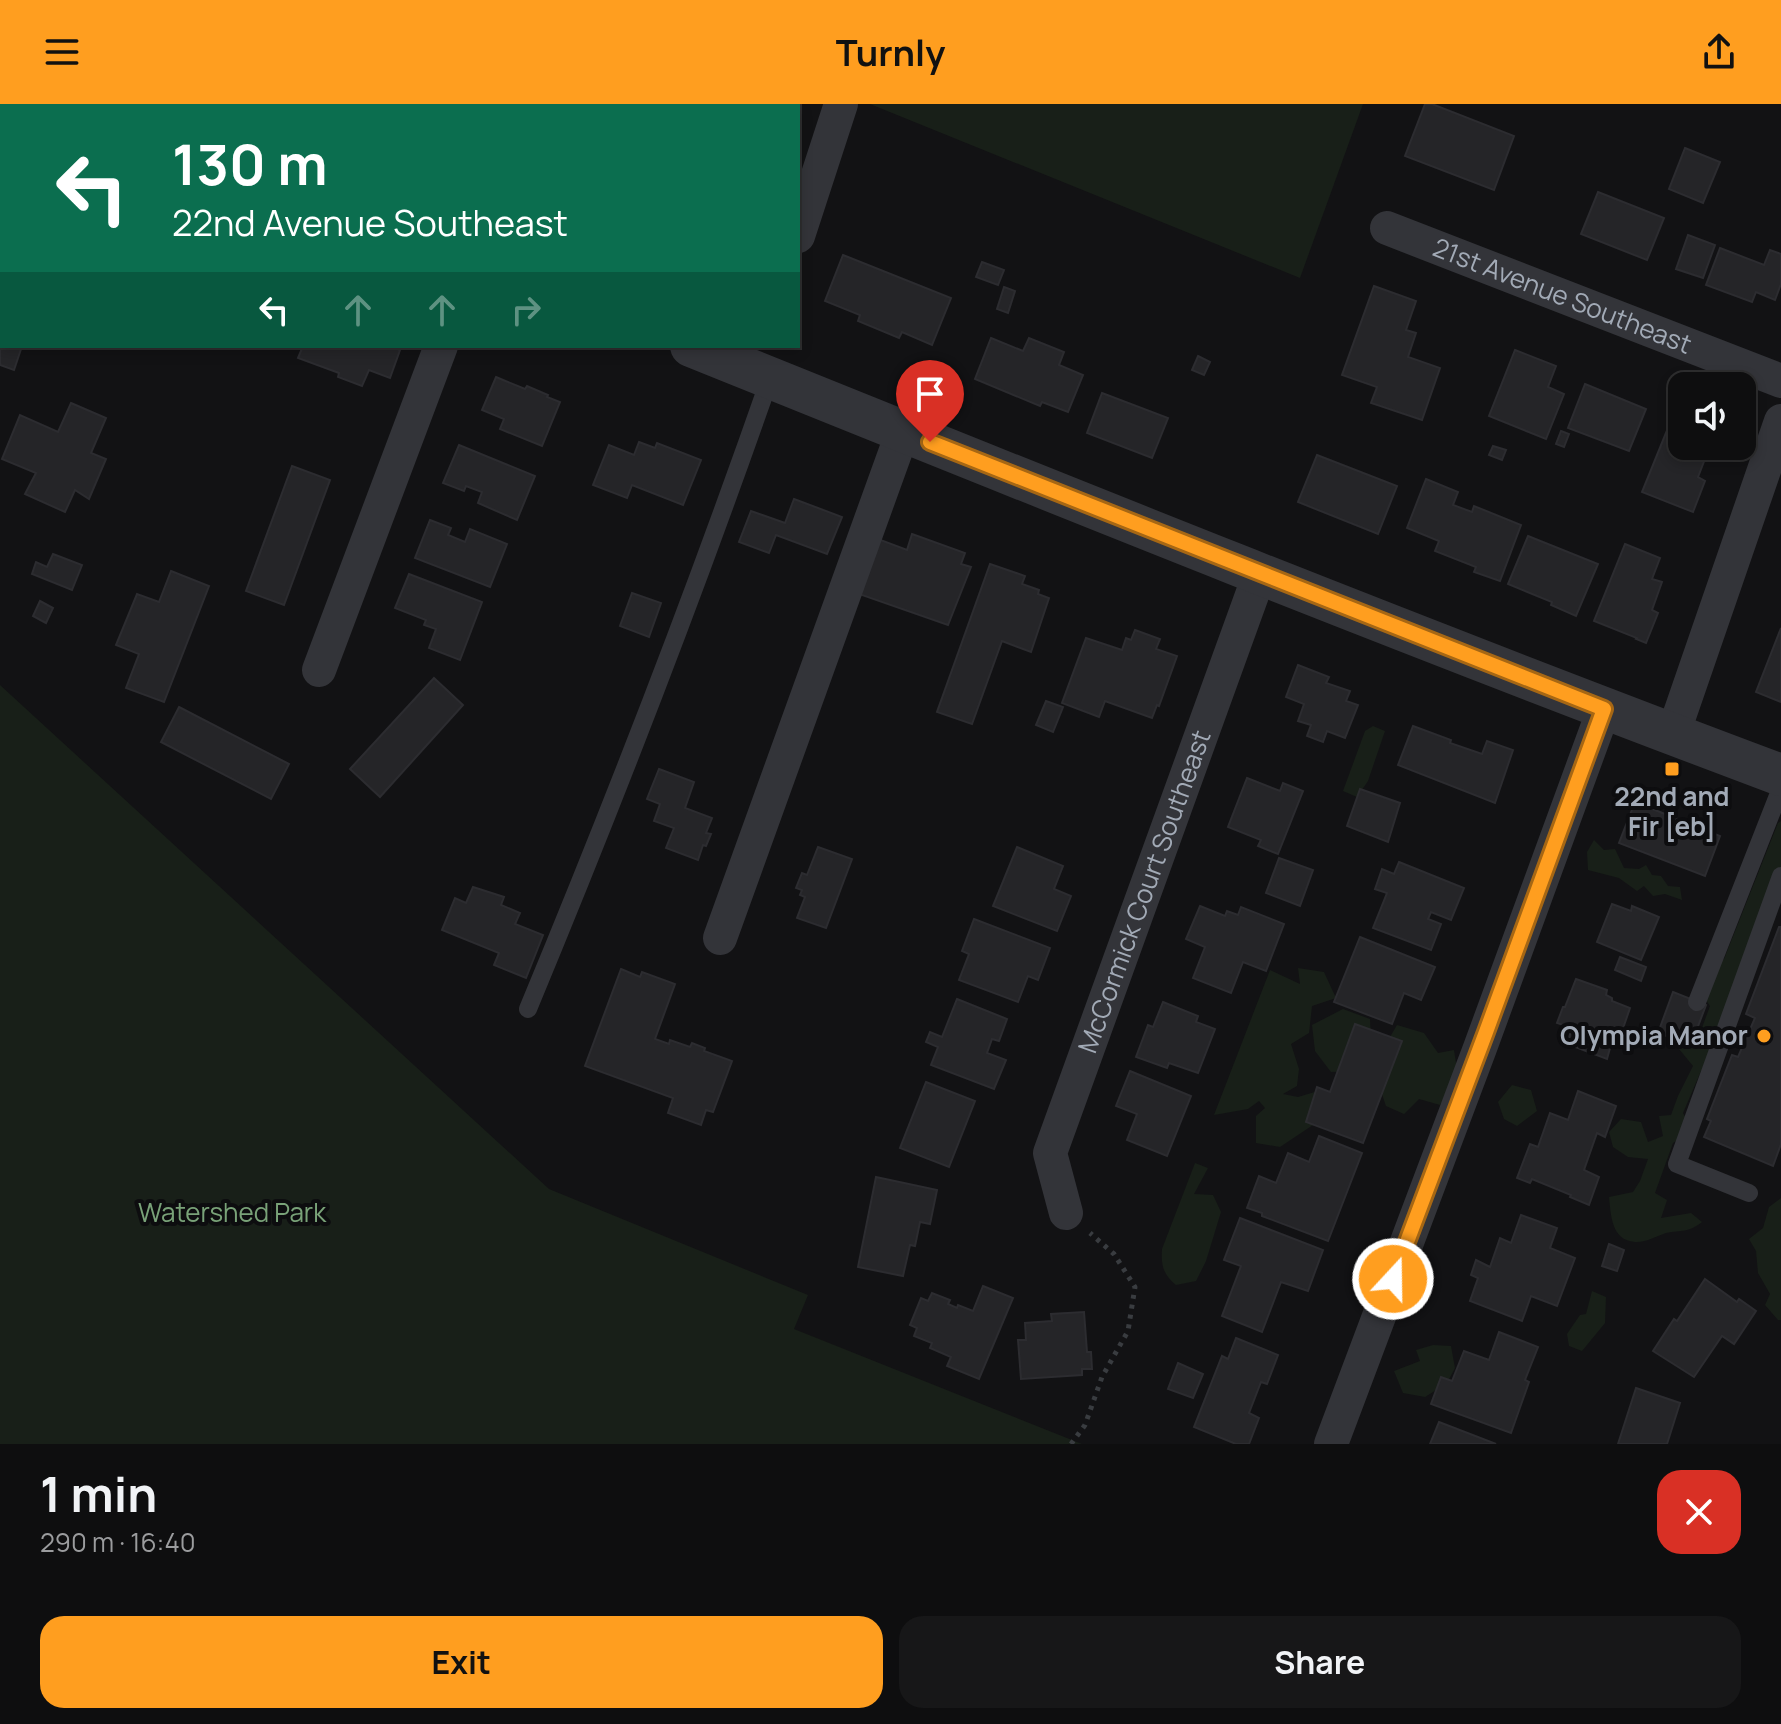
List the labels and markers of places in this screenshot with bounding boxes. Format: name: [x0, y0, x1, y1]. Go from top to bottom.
pin: [896, 360, 964, 442]
marker: 22nd and Fir [eb]: [1663, 760, 1681, 778]
place label: 22nd and Fir [eb]: [1614, 778, 1730, 844]
place label: Olympia Manor: [1560, 1017, 1748, 1053]
marker: Olympia Manor: [1755, 1027, 1773, 1045]

